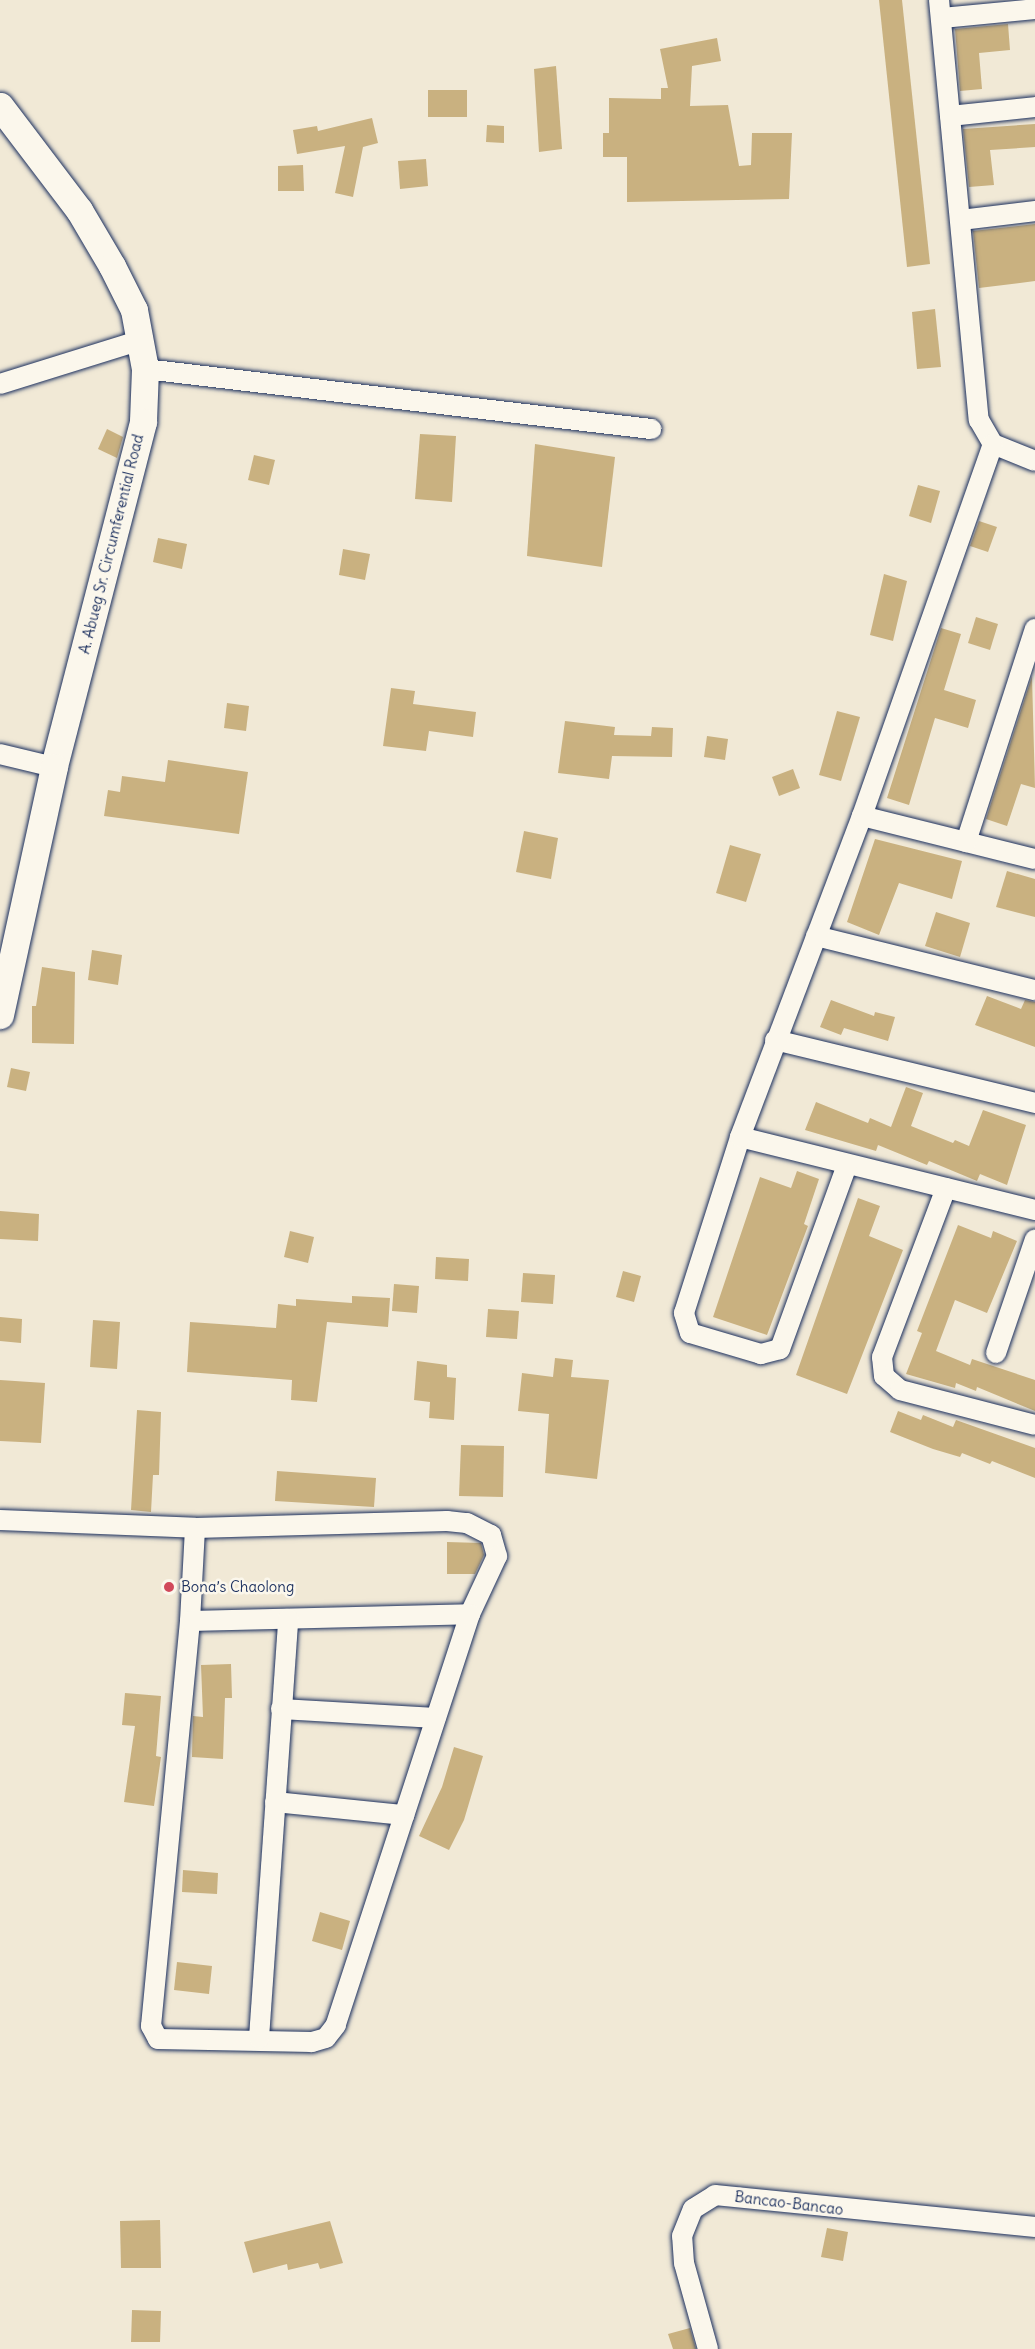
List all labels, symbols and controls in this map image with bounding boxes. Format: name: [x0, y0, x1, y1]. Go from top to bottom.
street label: A. Abueg Sr. Circumferential Road: [75, 432, 147, 656]
place label: Bona’s Chaolong: [181, 1578, 294, 1596]
marker: Bona’s Chaolong: [162, 1580, 176, 1594]
street label: Bancao-Bancao: [734, 2187, 844, 2219]

